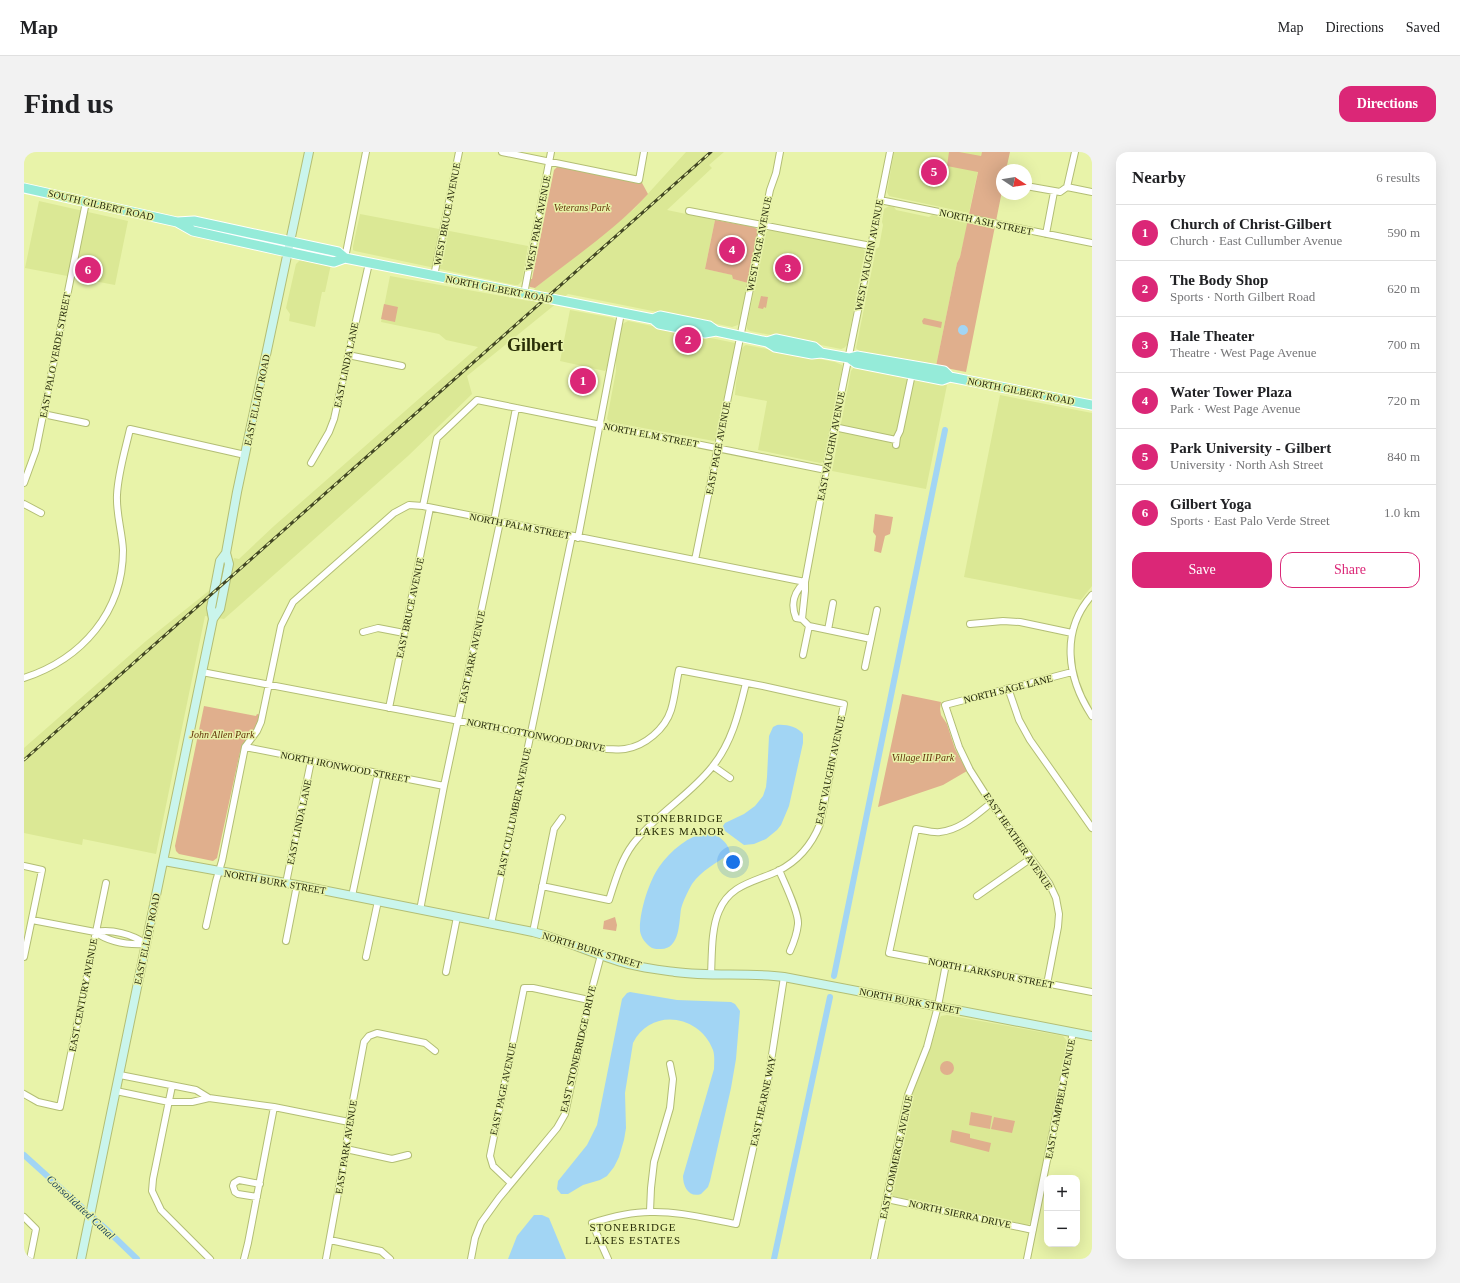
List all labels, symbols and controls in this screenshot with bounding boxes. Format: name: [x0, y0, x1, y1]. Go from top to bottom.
text: Map: [20, 17, 58, 38]
text: Map: [1278, 20, 1303, 35]
text: Directions: [1325, 20, 1384, 35]
text: Saved: [1406, 20, 1440, 35]
button: Directions: [1339, 86, 1436, 122]
text: Find us: [24, 88, 114, 119]
pin: 5: [921, 157, 947, 187]
street label: WEST BRUCE AVENUE: [432, 162, 462, 266]
north arrow: [996, 164, 1032, 200]
text: Nearby: [1132, 168, 1186, 187]
text: 6 results: [1376, 170, 1420, 185]
street label: WEST PARK AVENUE: [523, 174, 553, 272]
street label: SOUTH GILBERT ROAD: [47, 187, 155, 223]
street label: WEST PAGE AVENUE: [744, 196, 774, 292]
street label: WEST VAUGHN AVENUE: [853, 198, 885, 312]
park label: Veterans Park: [554, 202, 611, 213]
street label: NORTH ASH STREET: [938, 207, 1034, 237]
text: Church of Christ-Gilbert: [1170, 216, 1331, 232]
text: 1: [1142, 225, 1148, 240]
text: 590 m: [1387, 225, 1420, 240]
text: Church · East Cullumber Avenue: [1170, 233, 1342, 248]
pin: 4: [719, 235, 745, 265]
pin: 3: [775, 253, 801, 283]
pin: 6: [75, 255, 101, 285]
text: The Body Shop: [1170, 272, 1268, 288]
street label: NORTH GILBERT ROAD: [445, 273, 553, 305]
text: 2: [1142, 281, 1148, 296]
text: 620 m: [1387, 281, 1420, 296]
text: Sports · North Gilbert Road: [1170, 289, 1315, 304]
street label: EAST PALO VERDE STREET: [37, 291, 73, 419]
street label: EAST LINDA LANE: [332, 321, 360, 409]
pin: 2: [675, 325, 701, 355]
text: Hale Theater: [1170, 328, 1254, 344]
district label: Gilbert: [507, 335, 563, 355]
text: 3: [1142, 337, 1148, 352]
text: 700 m: [1387, 337, 1420, 352]
text: Theatre · West Page Avenue: [1170, 345, 1316, 360]
street label: EAST ELLIOT ROAD: [242, 353, 272, 447]
pin: 1: [570, 366, 596, 396]
street label: NORTH GILBERT ROAD: [967, 375, 1075, 407]
text: Water Tower Plaza: [1170, 384, 1292, 400]
street label: EAST VAUGHN AVENUE: [815, 390, 847, 502]
text: 4: [1142, 393, 1148, 408]
text: 720 m: [1387, 393, 1420, 408]
street label: EAST PAGE AVENUE: [704, 401, 732, 495]
text: Park · West Page Avenue: [1170, 401, 1301, 416]
street label: NORTH ELM STREET: [603, 420, 699, 450]
text: Park University - Gilbert: [1170, 440, 1331, 456]
text: 5: [1142, 449, 1148, 464]
text: 840 m: [1387, 449, 1420, 464]
text: University · North Ash Street: [1170, 457, 1323, 472]
text: Gilbert Yoga: [1170, 496, 1252, 512]
text: 6: [1142, 505, 1148, 520]
text: 1.0 km: [1384, 505, 1420, 520]
street label: NORTH PALM STREET: [469, 511, 571, 541]
text: Sports · East Palo Verde Street: [1170, 513, 1330, 528]
button: Save: [1132, 552, 1272, 588]
button: Share: [1280, 552, 1420, 588]
street label: EAST BRUCE AVENUE: [394, 557, 426, 659]
street label: EAST PARK AVENUE: [457, 609, 487, 705]
street label: NORTH SAGE LANE: [962, 673, 1054, 705]
street label: EAST VAUGHN AVENUE: [813, 715, 847, 825]
street label: NORTH COTTONWOOD DRIVE: [466, 716, 606, 754]
park label: John Allen Park: [190, 729, 255, 740]
street label: EAST CULLUMBER AVENUE: [495, 747, 533, 877]
street label: NORTH IRONWOOD STREET: [280, 749, 410, 785]
park label: Village III Park: [892, 752, 955, 763]
street label: EAST LINDA LANE: [285, 778, 313, 866]
street label: EAST HEATHER AVENUE: [981, 790, 1055, 892]
district label: STONEBRIDGE LAKES MANOR: [635, 812, 725, 837]
your location: [723, 852, 743, 872]
street label: NORTH BURK STREET: [223, 868, 327, 896]
street label: EAST ELLIOT ROAD: [132, 892, 162, 986]
street label: NORTH BURK STREET: [541, 930, 643, 970]
street label: EAST CENTURY AVENUE: [67, 937, 99, 1053]
street label: NORTH LARKSPUR STREET: [927, 955, 1055, 991]
street label: EAST STONEBRIDGE DRIVE: [558, 985, 598, 1113]
street label: NORTH BURK STREET: [858, 986, 962, 1016]
street label: EAST CAMPBELL AVENUE: [1043, 1038, 1077, 1160]
street label: EAST PAGE AVENUE: [488, 1042, 518, 1136]
street label: EAST HEARNE WAY: [748, 1055, 778, 1147]
street label: EAST COMMERCE AVENUE: [877, 1094, 915, 1220]
street label: EAST PARK AVENUE: [333, 1099, 359, 1195]
water label: Consolidated Canal: [45, 1172, 117, 1242]
map controls: [1044, 1175, 1080, 1247]
button: +: [1044, 1175, 1080, 1211]
street label: NORTH SIERRA DRIVE: [908, 1198, 1012, 1230]
button: −: [1044, 1211, 1080, 1247]
district label: STONEBRIDGE LAKES ESTATES: [585, 1221, 681, 1246]

